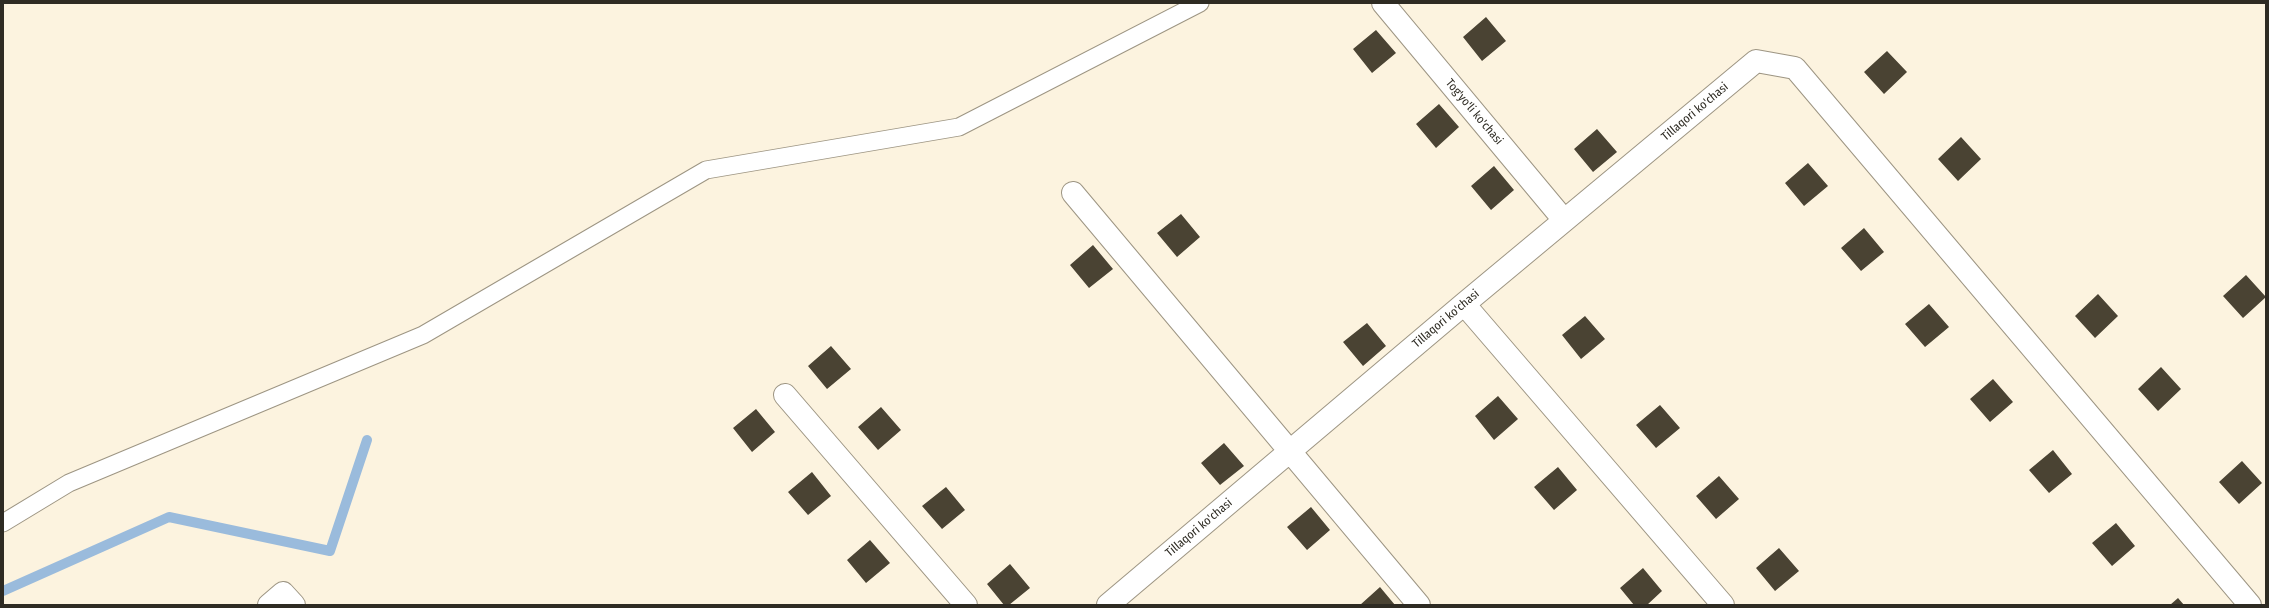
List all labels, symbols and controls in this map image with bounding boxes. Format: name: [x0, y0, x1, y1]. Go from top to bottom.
street label: Tog'yo'li ko'chasi: [1442, 76, 1506, 148]
street label: Tillaqori ko'chasi: [1659, 80, 1731, 144]
street label: Tillaqori ko'chasi: [1410, 287, 1482, 351]
street label: Tillaqori ko'chasi: [1163, 496, 1235, 560]

